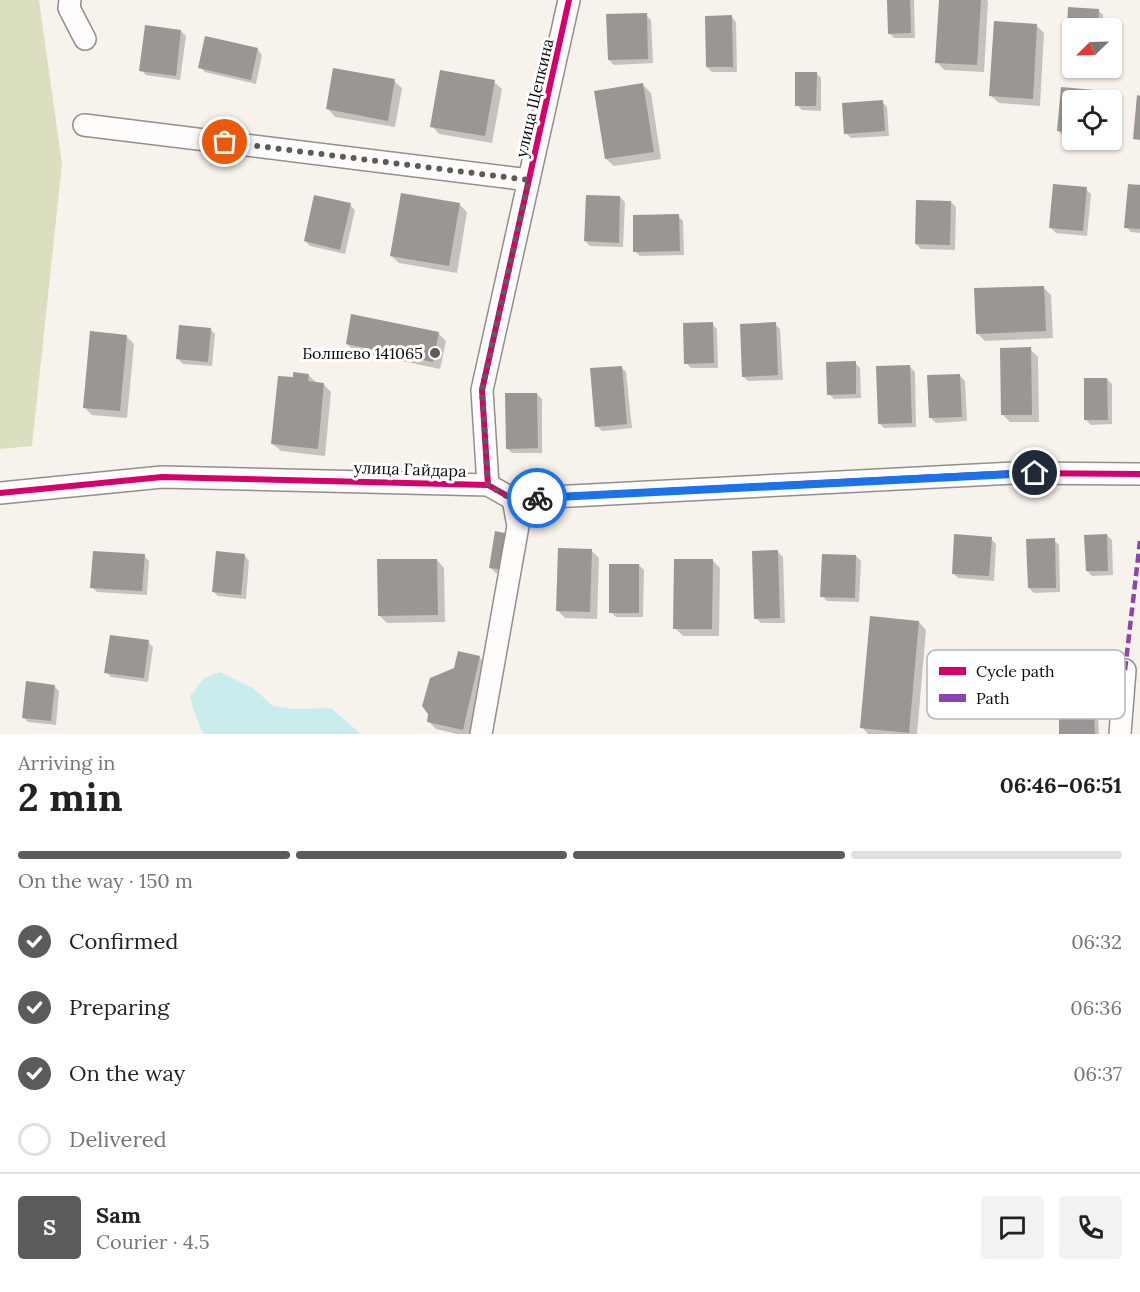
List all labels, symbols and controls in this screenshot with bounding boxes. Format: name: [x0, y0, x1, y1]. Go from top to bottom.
north arrow: [1062, 18, 1122, 78]
map controls: [1062, 18, 1122, 150]
street label: улица Щепкина: [511, 37, 557, 159]
button: locate: [1062, 90, 1122, 150]
pin: [199, 116, 250, 167]
icon: bag: [208, 125, 241, 158]
place label: Болшево 141065: [302, 343, 423, 363]
marker: Болшево 141065: [428, 346, 442, 360]
pin: [1009, 447, 1060, 498]
icon: home: [1018, 456, 1051, 489]
street label: улица Гайдара: [353, 457, 467, 481]
courier: [507, 468, 567, 528]
icon: bike: [521, 482, 554, 515]
legend: [927, 650, 1125, 719]
text: Cycle path: [976, 661, 1055, 681]
text: Path: [976, 688, 1010, 708]
text: Arriving in: [18, 750, 115, 775]
text: 06:46–06:51: [1000, 771, 1122, 799]
text: 2 min: [18, 772, 123, 822]
text: On the way · 150 m: [18, 868, 193, 893]
icon: check: [18, 925, 51, 958]
text: Confirmed: [69, 927, 178, 955]
text: 06:32: [1071, 929, 1122, 954]
icon: check: [18, 991, 51, 1024]
text: Preparing: [69, 993, 169, 1021]
text: 06:36: [1070, 995, 1122, 1020]
icon: check: [18, 1057, 51, 1090]
text: On the way: [69, 1059, 185, 1087]
text: 06:37: [1073, 1061, 1122, 1086]
text: Delivered: [69, 1125, 167, 1153]
button: chat: [981, 1196, 1044, 1259]
button: phone: [1059, 1196, 1122, 1259]
text: Sam: [96, 1201, 141, 1229]
text: S: [43, 1213, 56, 1241]
text: Courier · 4.5: [96, 1229, 210, 1254]

